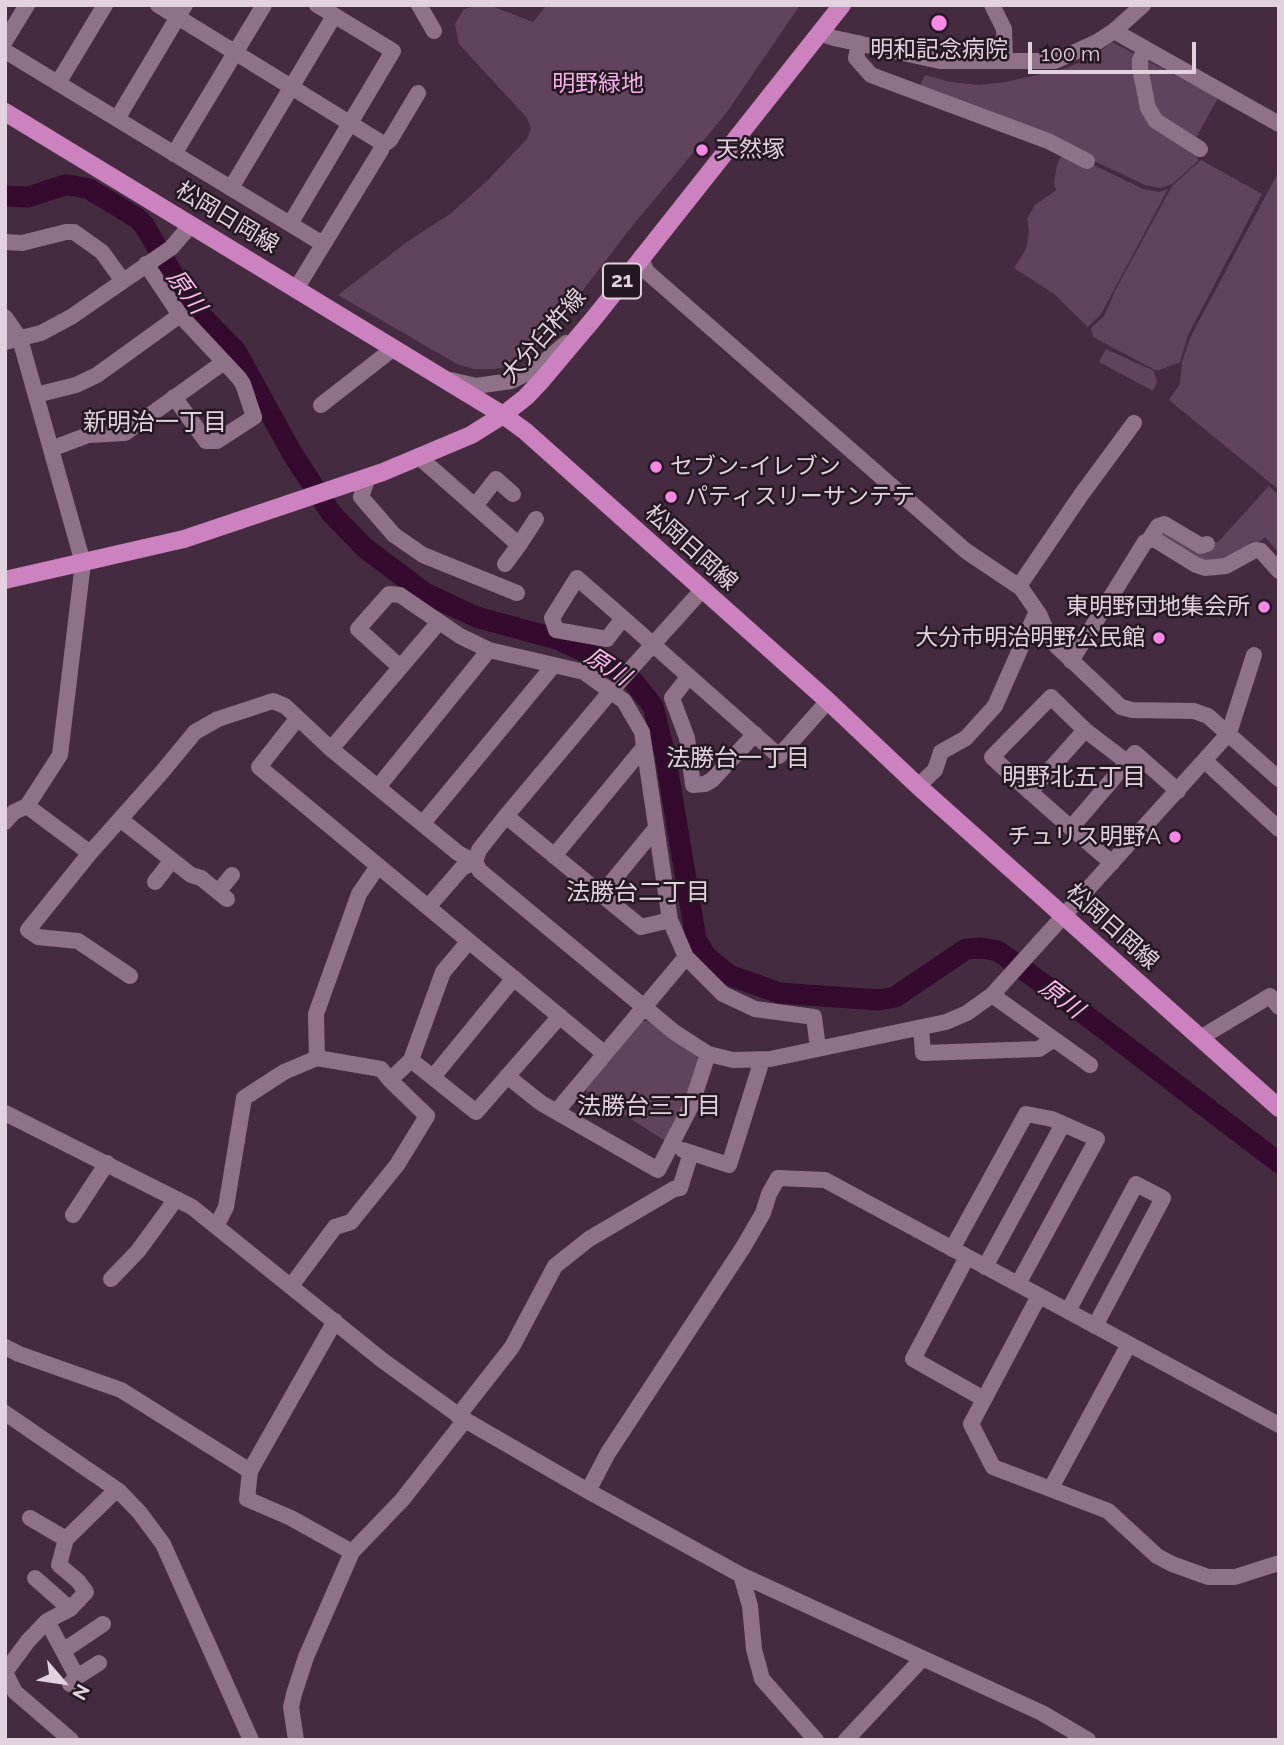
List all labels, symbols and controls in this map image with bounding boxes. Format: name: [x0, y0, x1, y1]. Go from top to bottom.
marker: 明和記念病院: [929, 13, 949, 33]
scale bar: [1032, 28, 1200, 72]
place label: 明和記念病院: [870, 36, 1008, 64]
text: 100 m: [1041, 41, 1100, 66]
park label: 明野緑地: [552, 70, 644, 98]
place label: 天然塚: [716, 136, 785, 164]
marker: 天然塚: [694, 142, 710, 158]
street label: 松岡日岡線: [171, 177, 283, 259]
water label: 原川: [160, 264, 212, 320]
road number: 21: [603, 264, 641, 298]
street label: 大分臼杵線: [496, 284, 592, 388]
district label: 新明治一丁目: [83, 409, 227, 437]
place label: セブン-イレブン: [670, 453, 841, 481]
marker: セブン-イレブン: [648, 459, 664, 475]
place label: パティスリーサンテテ: [685, 483, 915, 511]
marker: パティスリーサンテテ: [663, 489, 679, 505]
street label: 松岡日岡線: [639, 499, 743, 597]
place label: 東明野団地集会所: [1066, 593, 1250, 621]
marker: 東明野団地集会所: [1256, 599, 1272, 615]
place label: 大分市明治明野公民館: [915, 624, 1145, 652]
marker: 大分市明治明野公民館: [1151, 630, 1167, 646]
water label: 原川: [579, 642, 635, 692]
district label: 法勝台一丁目: [666, 745, 810, 773]
district label: 明野北五丁目: [1002, 764, 1146, 792]
place label: チュリス明野A: [1007, 823, 1161, 851]
marker: チュリス明野A: [1167, 829, 1183, 845]
street label: 松岡日岡線: [1060, 878, 1164, 976]
district label: 法勝台二丁目: [566, 879, 710, 907]
water label: 原川: [1033, 973, 1089, 1025]
district label: 法勝台三丁目: [577, 1093, 721, 1121]
north arrow: [28, 1647, 98, 1717]
text: N: [68, 1681, 95, 1704]

